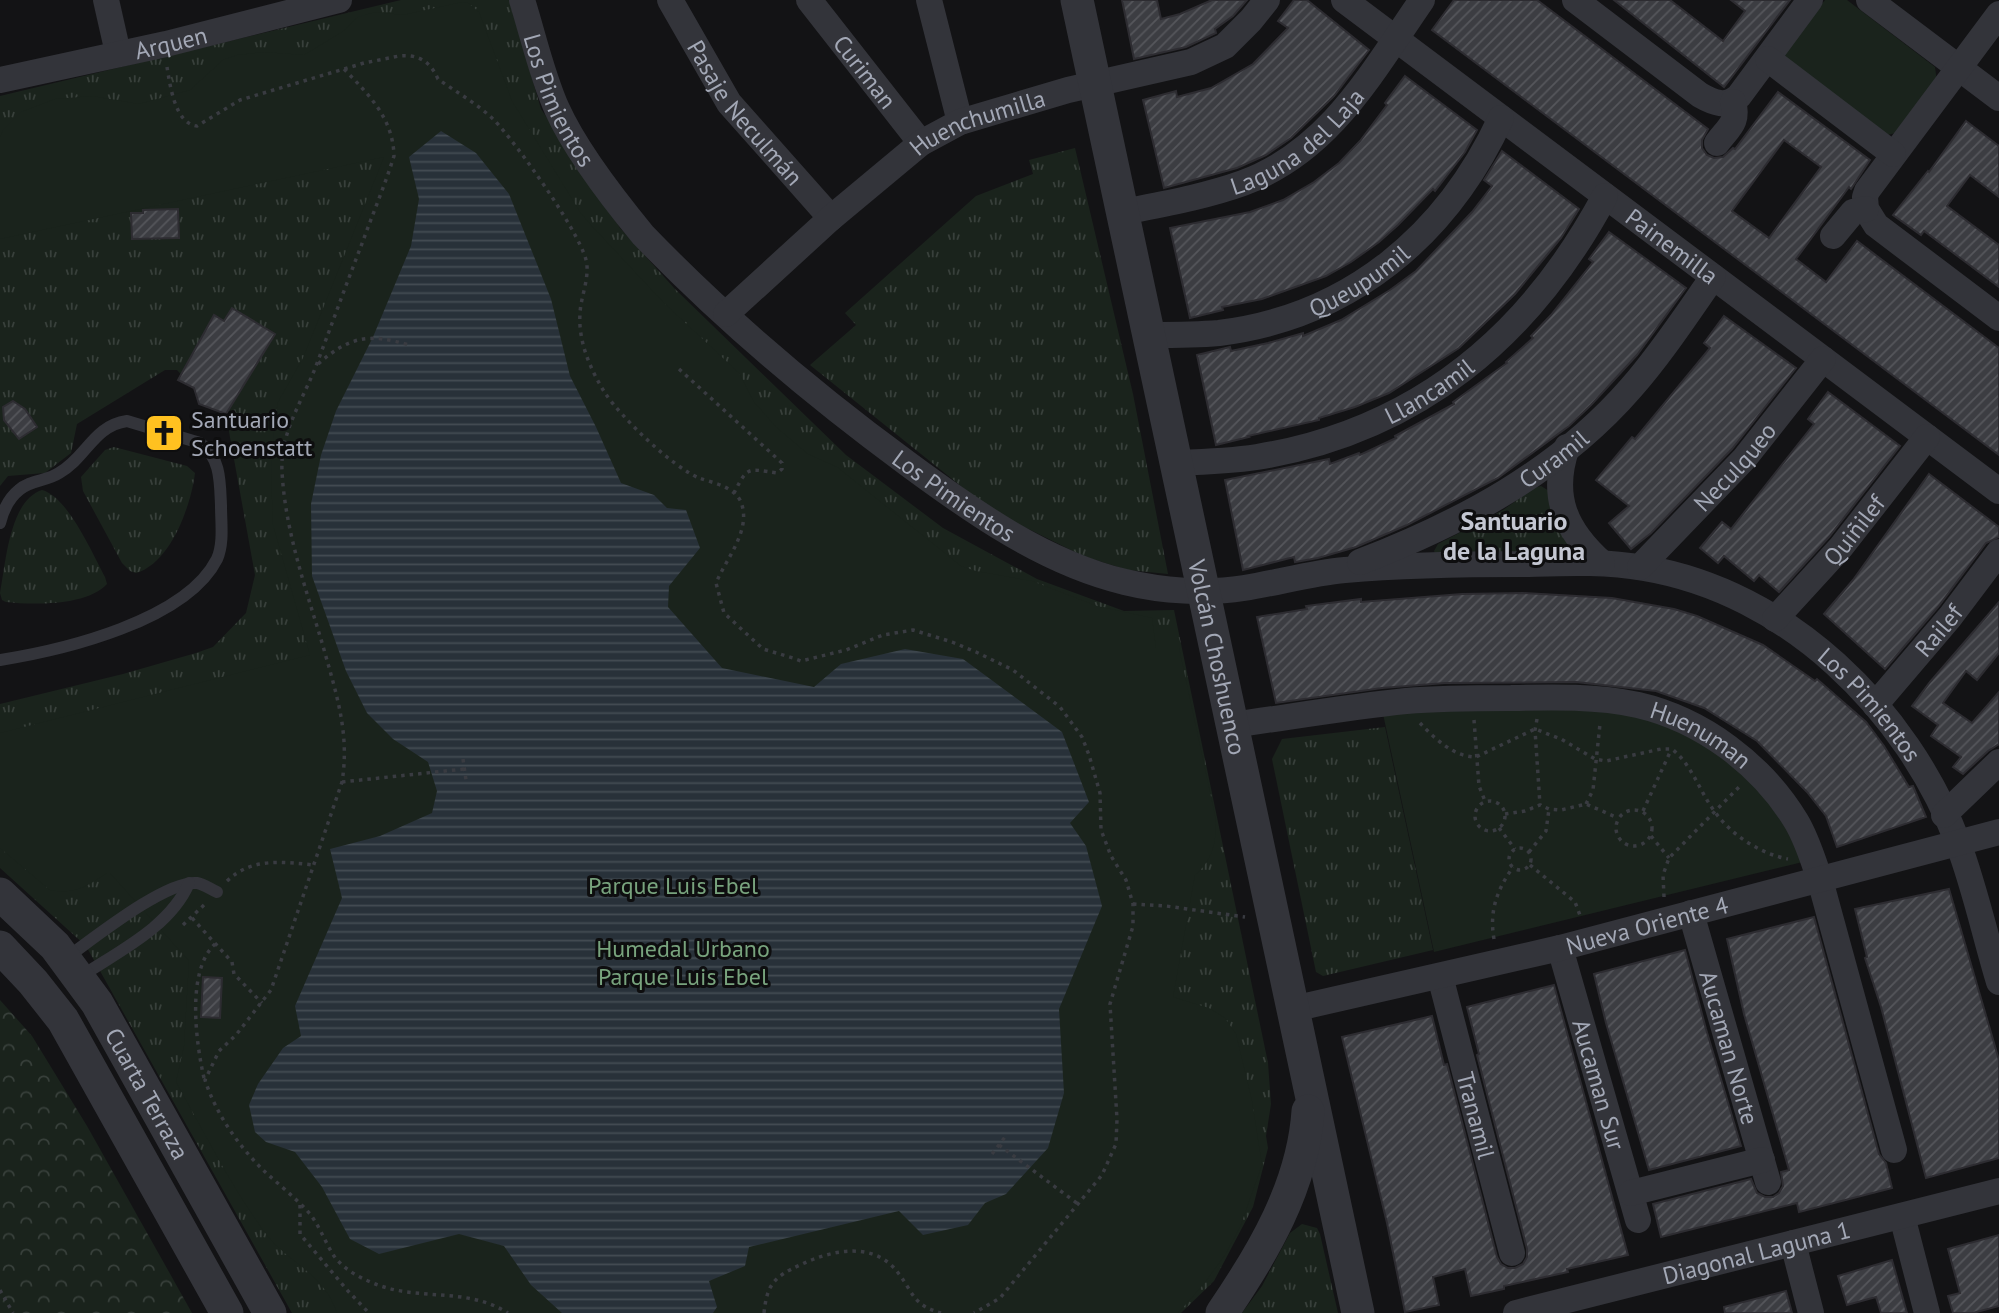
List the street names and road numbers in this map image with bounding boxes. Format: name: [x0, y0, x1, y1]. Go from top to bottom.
street label: Arquen: [132, 19, 210, 66]
street label: Curiman: [827, 28, 904, 115]
street label: Los Pimientos: [517, 30, 602, 173]
street label: Pasaje Neculmán: [681, 34, 810, 192]
street label: Huenchumilla: [903, 82, 1049, 162]
street label: Laguna del Laja: [1226, 82, 1371, 202]
street label: Painemilla: [1619, 201, 1725, 291]
street label: Queupumil: [1304, 238, 1416, 324]
street label: Llancamil: [1379, 351, 1480, 431]
street label: Neculqueo: [1687, 416, 1783, 518]
street label: Curamil: [1513, 423, 1595, 495]
street label: Los Pimientos: [886, 442, 1021, 549]
street label: Quiñilef: [1816, 487, 1893, 572]
street label: Volcán Choshuenco: [1181, 556, 1254, 758]
street label: Railef: [1908, 597, 1970, 663]
street label: Los Pimientos: [1812, 640, 1929, 767]
street label: Huenuman: [1646, 694, 1758, 775]
street label: Nueva Oriente 4: [1563, 889, 1732, 961]
street label: Aucaman Norte: [1693, 967, 1766, 1128]
street label: Aucaman Sur: [1566, 1016, 1633, 1153]
street label: Cuarta Terraza: [98, 1022, 197, 1165]
street label: Tranamil: [1450, 1068, 1502, 1162]
street label: Diagonal Laguna 1: [1659, 1214, 1854, 1291]

